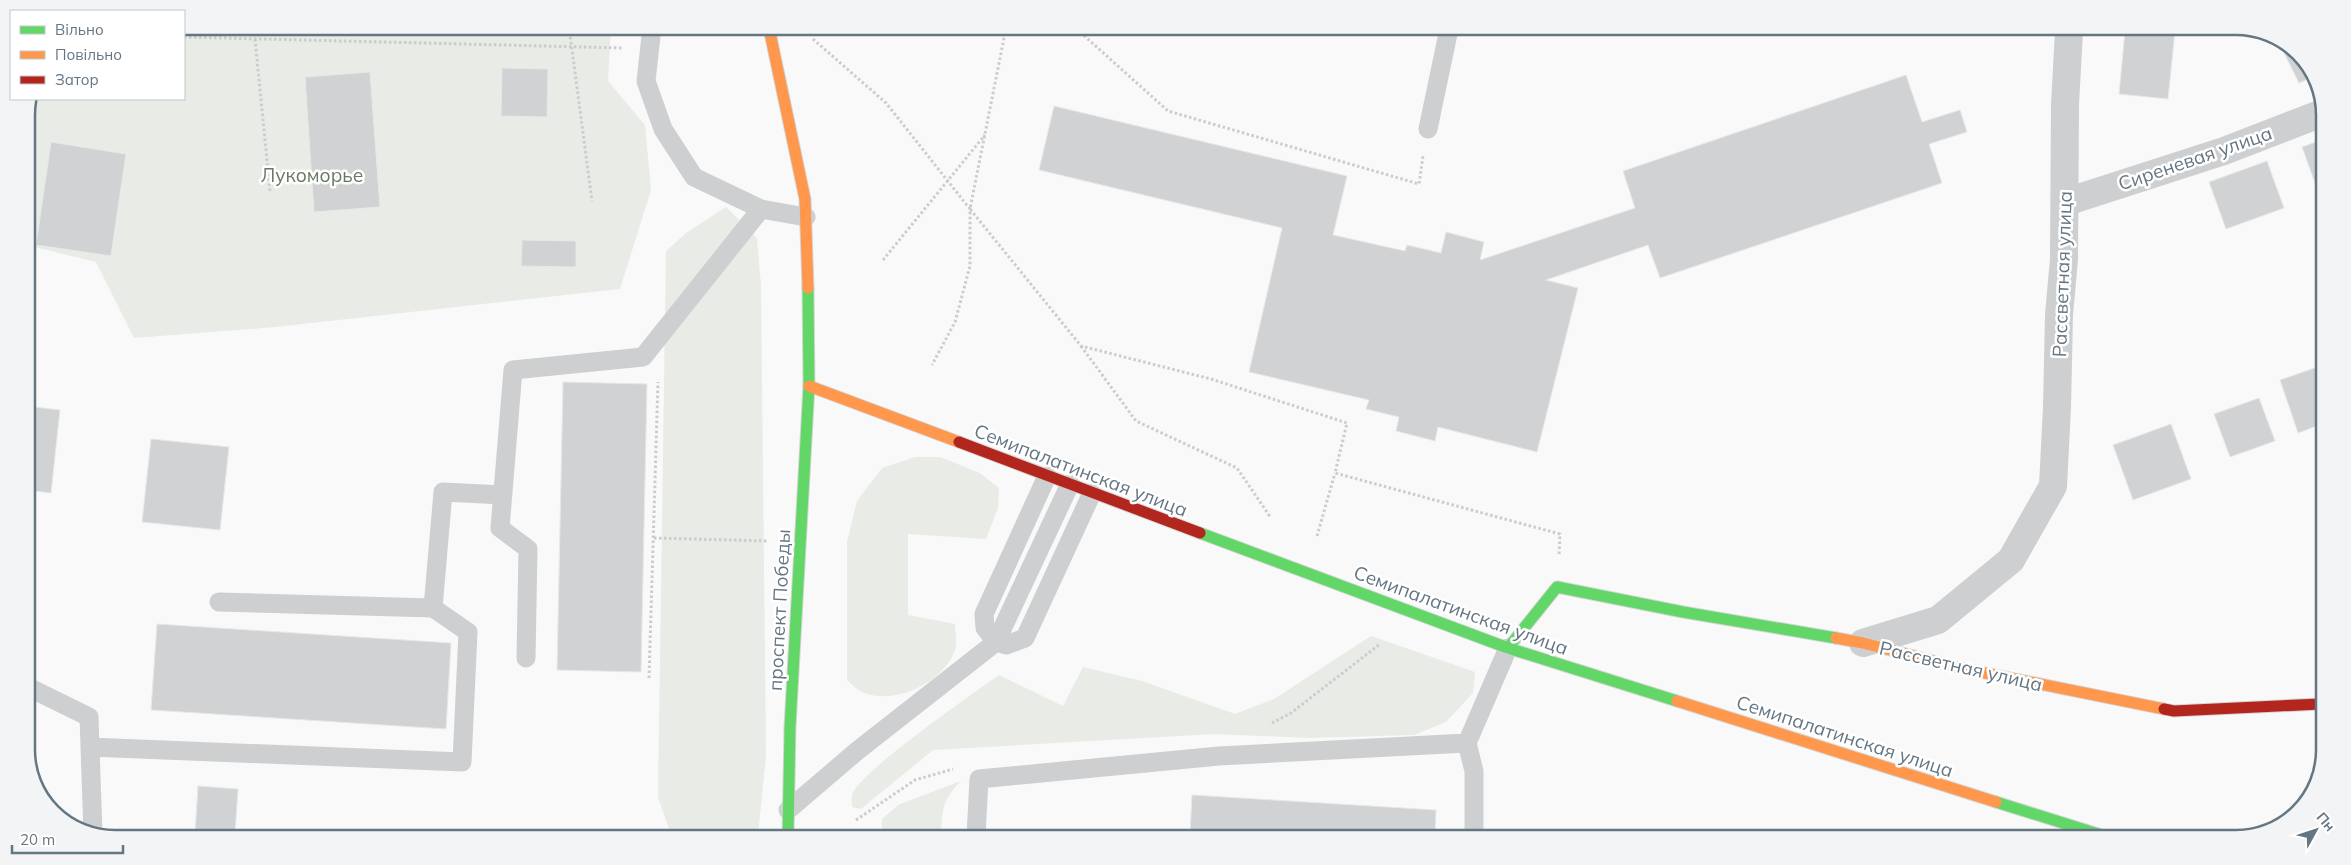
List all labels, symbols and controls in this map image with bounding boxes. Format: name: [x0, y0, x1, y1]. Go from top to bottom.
legend: [10, 10, 185, 100]
text: Вільно: [55, 20, 104, 39]
text: Повільно: [55, 45, 122, 64]
text: Затор: [55, 70, 99, 89]
street label: Сиреневая улица: [2115, 120, 2275, 196]
park label: Лукоморье: [261, 163, 363, 187]
street label: Рассветная улица: [2047, 190, 2077, 358]
street label: Семипалатинская улица: [971, 418, 1191, 522]
street label: проспект Победы: [763, 528, 795, 692]
street label: Семипалатинская улица: [1350, 560, 1572, 660]
street label: Рассветная улица: [1877, 636, 2045, 696]
street label: Семипалатинская улица: [1734, 690, 1956, 782]
north arrow: [2291, 805, 2341, 855]
text: Пн: [2313, 808, 2339, 835]
scale bar: [12, 822, 124, 854]
text: 20 m: [20, 830, 55, 849]

